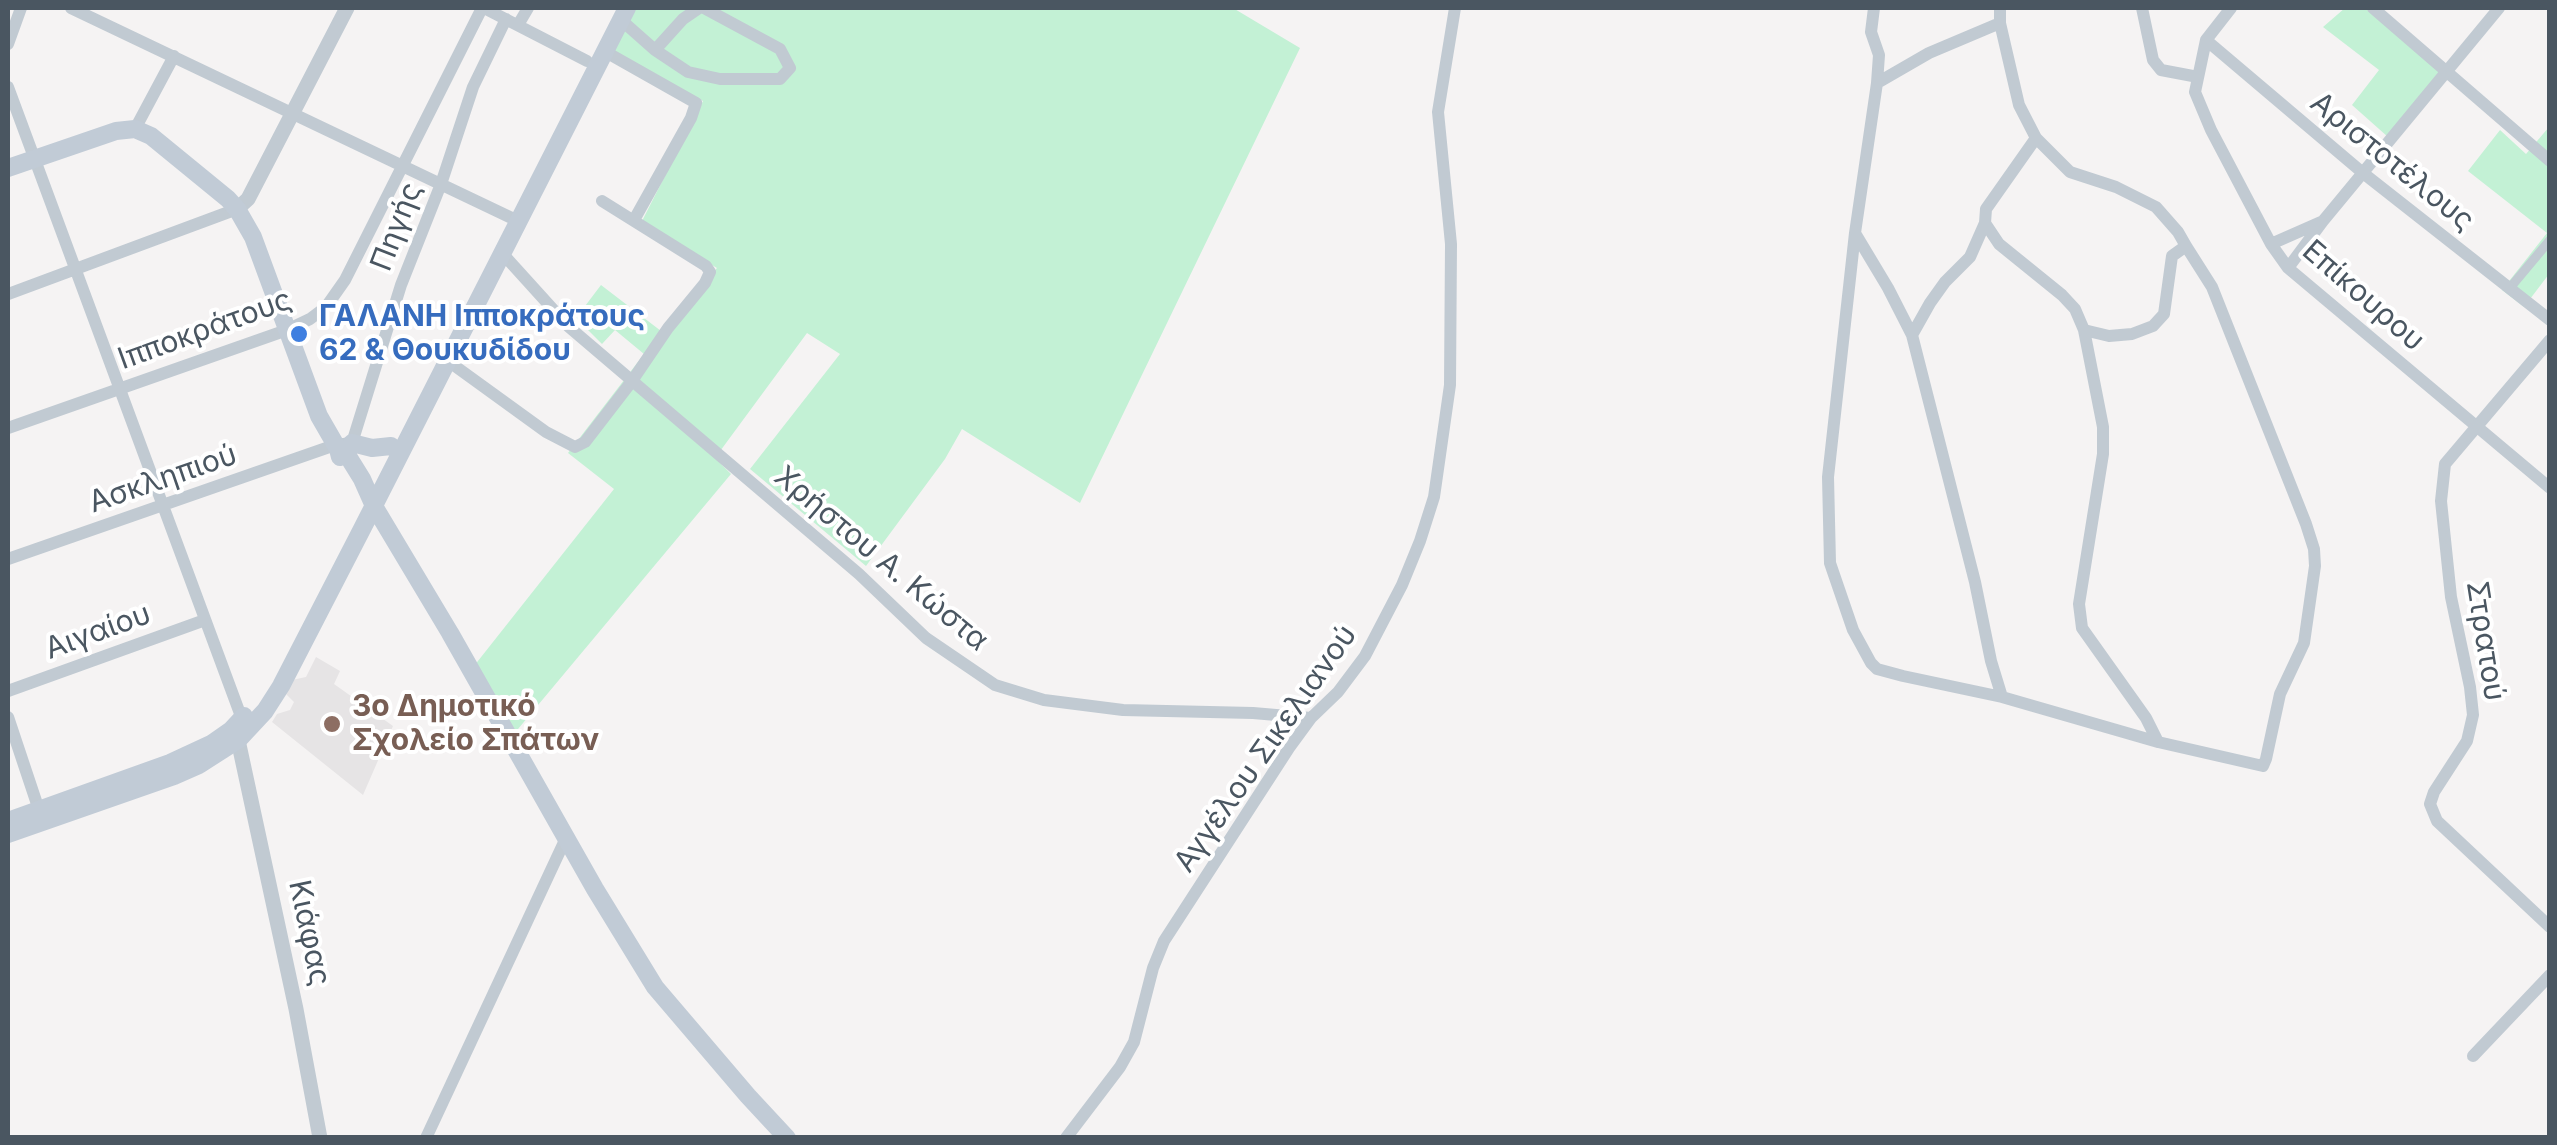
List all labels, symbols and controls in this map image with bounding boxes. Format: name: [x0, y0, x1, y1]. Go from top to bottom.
street label: Αριστοτέλους: [2303, 85, 2481, 239]
street label: Πηγής: [364, 178, 430, 276]
street label: Επίκουρου: [2295, 233, 2431, 359]
street label: Ιπποκράτους: [113, 282, 297, 378]
place label: ΓΑΛΑΝΗ Ιπποκράτους 62 & Θουκυδίδου: [319, 299, 645, 370]
marker: ΓΑΛΑΝΗ Ιπποκράτους 62 & Θουκυδίδου: [288, 323, 310, 345]
street label: Ασκληπιού: [84, 437, 242, 521]
street label: Χρήστου Α. Κώστα: [767, 459, 995, 659]
street label: Στρατού: [2458, 579, 2512, 703]
street label: Αιγαίου: [40, 596, 156, 668]
street label: Αγγέλου Σικελιανού: [1167, 619, 1365, 879]
place label: 3ο Δημοτικό Σχολείο Σπάτων: [352, 689, 599, 760]
marker: 3ο Δημοτικό Σχολείο Σπάτων: [321, 713, 343, 735]
street label: Κιάφας: [280, 877, 338, 989]

